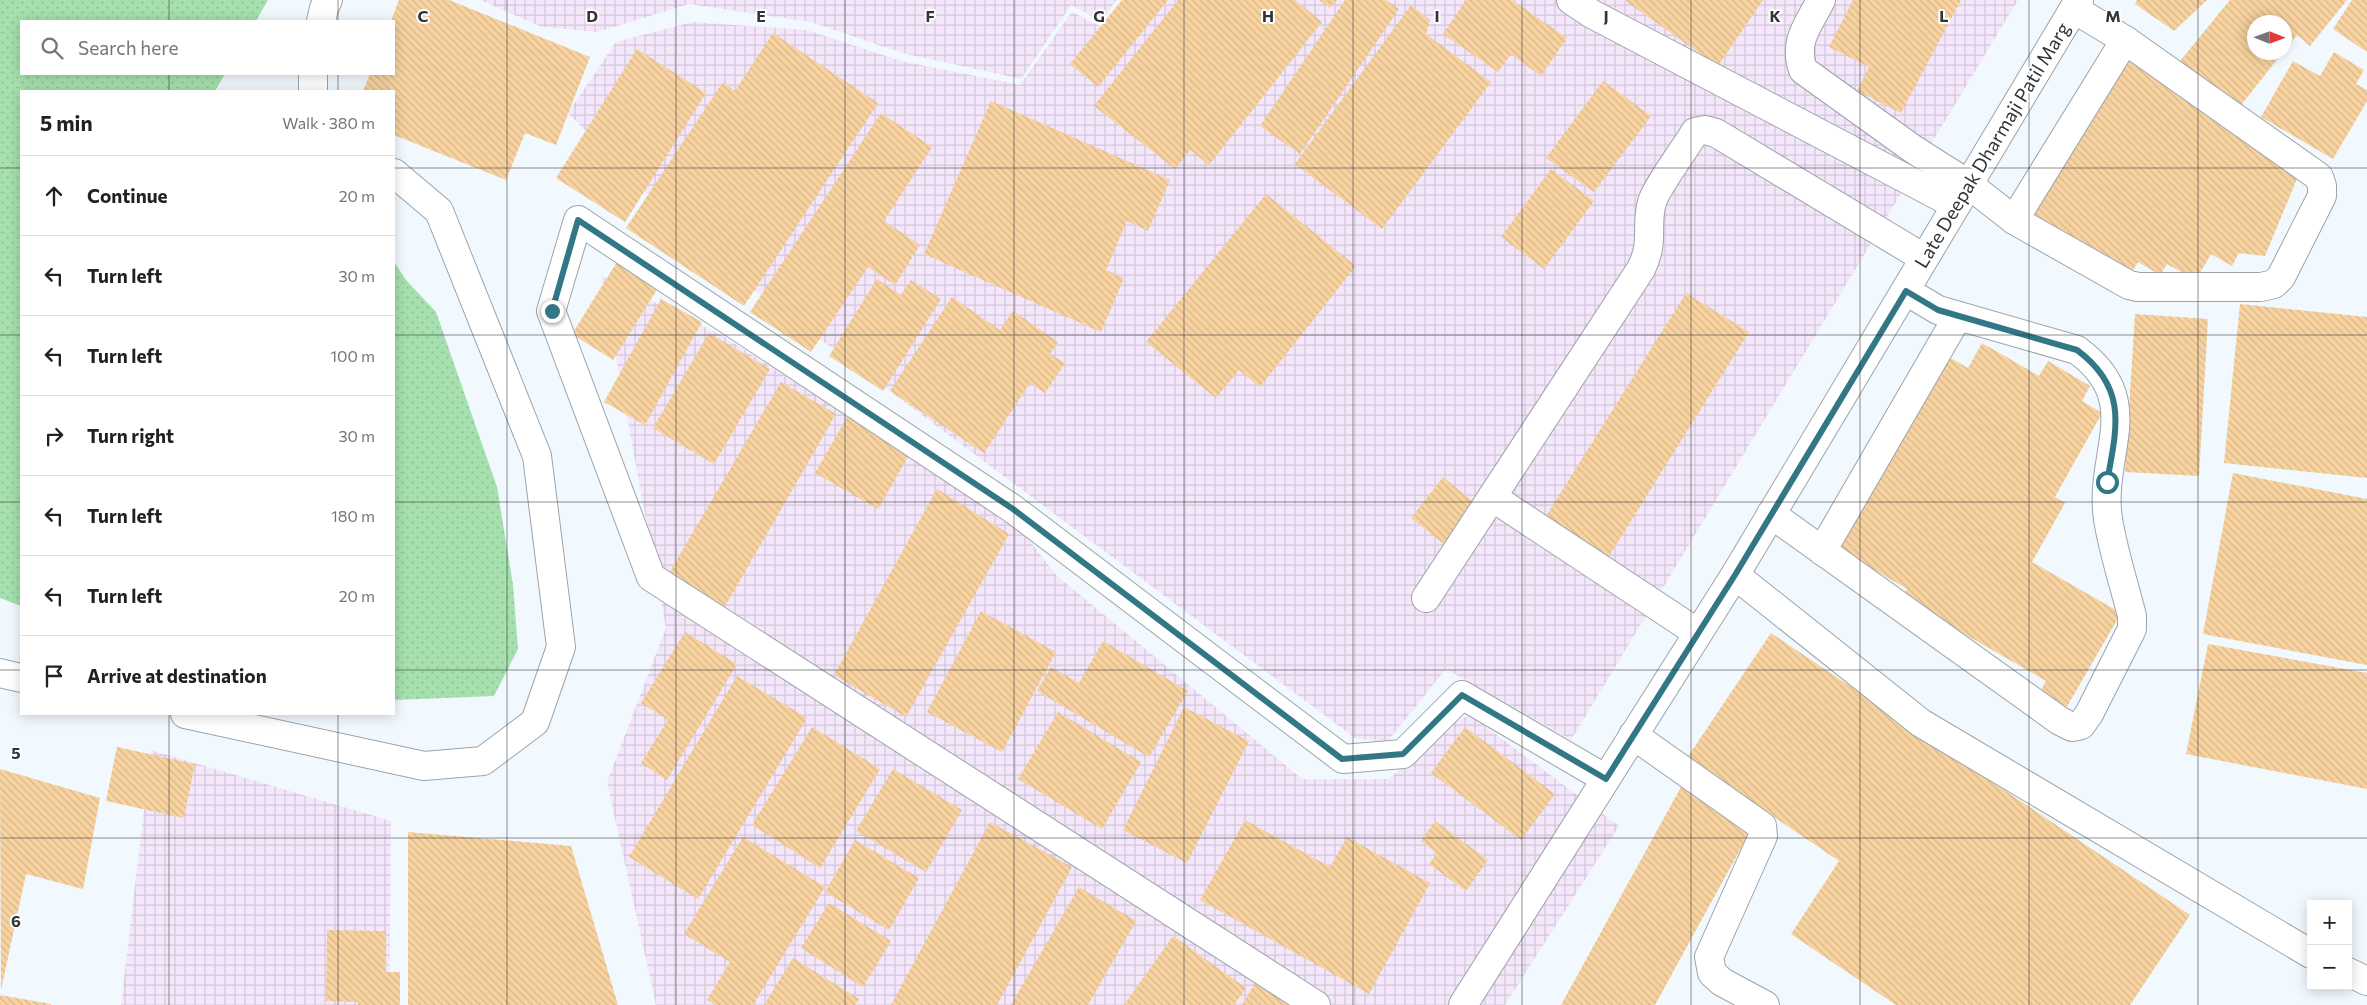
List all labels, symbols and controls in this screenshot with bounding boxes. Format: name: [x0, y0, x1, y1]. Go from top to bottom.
text: C: [418, 6, 429, 25]
text: D: [586, 6, 598, 25]
text: E: [756, 6, 766, 25]
text: F: [925, 6, 935, 25]
text: G: [1093, 6, 1105, 25]
text: H: [1262, 6, 1274, 25]
text: I: [1434, 6, 1440, 25]
text: J: [1603, 6, 1609, 25]
text: K: [1769, 6, 1781, 25]
text: L: [1939, 6, 1949, 25]
text: M: [2105, 6, 2121, 25]
north arrow: [2247, 15, 2292, 60]
street label: Late Deepak Dharmaji Patil Marg: [1909, 18, 2074, 272]
search box: [20, 20, 395, 75]
icon: search: [38, 34, 66, 62]
text: Search here: [78, 36, 178, 59]
text: 5 min: [40, 110, 93, 135]
text: Walk · 380 m: [282, 113, 375, 132]
icon: ahead: [40, 182, 68, 210]
text: Continue: [87, 184, 167, 207]
text: 20 m: [339, 186, 375, 205]
icon: left: [40, 262, 68, 290]
text: Turn left: [87, 264, 162, 287]
text: 30 m: [338, 266, 375, 285]
route end: [541, 300, 564, 323]
icon: left: [40, 342, 68, 370]
text: Turn left: [87, 344, 162, 367]
text: 100 m: [330, 346, 375, 365]
icon: right: [40, 422, 68, 450]
text: Turn right: [87, 424, 174, 447]
text: 30 m: [338, 426, 375, 445]
route start: [2096, 471, 2119, 494]
icon: left: [40, 502, 68, 530]
text: Turn left: [87, 504, 162, 527]
text: 180 m: [331, 506, 375, 525]
icon: left: [40, 582, 68, 610]
text: Turn left: [87, 584, 162, 607]
text: 20 m: [339, 586, 375, 605]
icon: arrive: [40, 662, 68, 690]
text: Arrive at destination: [87, 664, 267, 687]
text: 5: [11, 743, 21, 762]
map controls: [2307, 900, 2352, 990]
button: +: [2307, 900, 2352, 945]
text: 6: [11, 911, 21, 930]
button: −: [2307, 945, 2352, 990]

